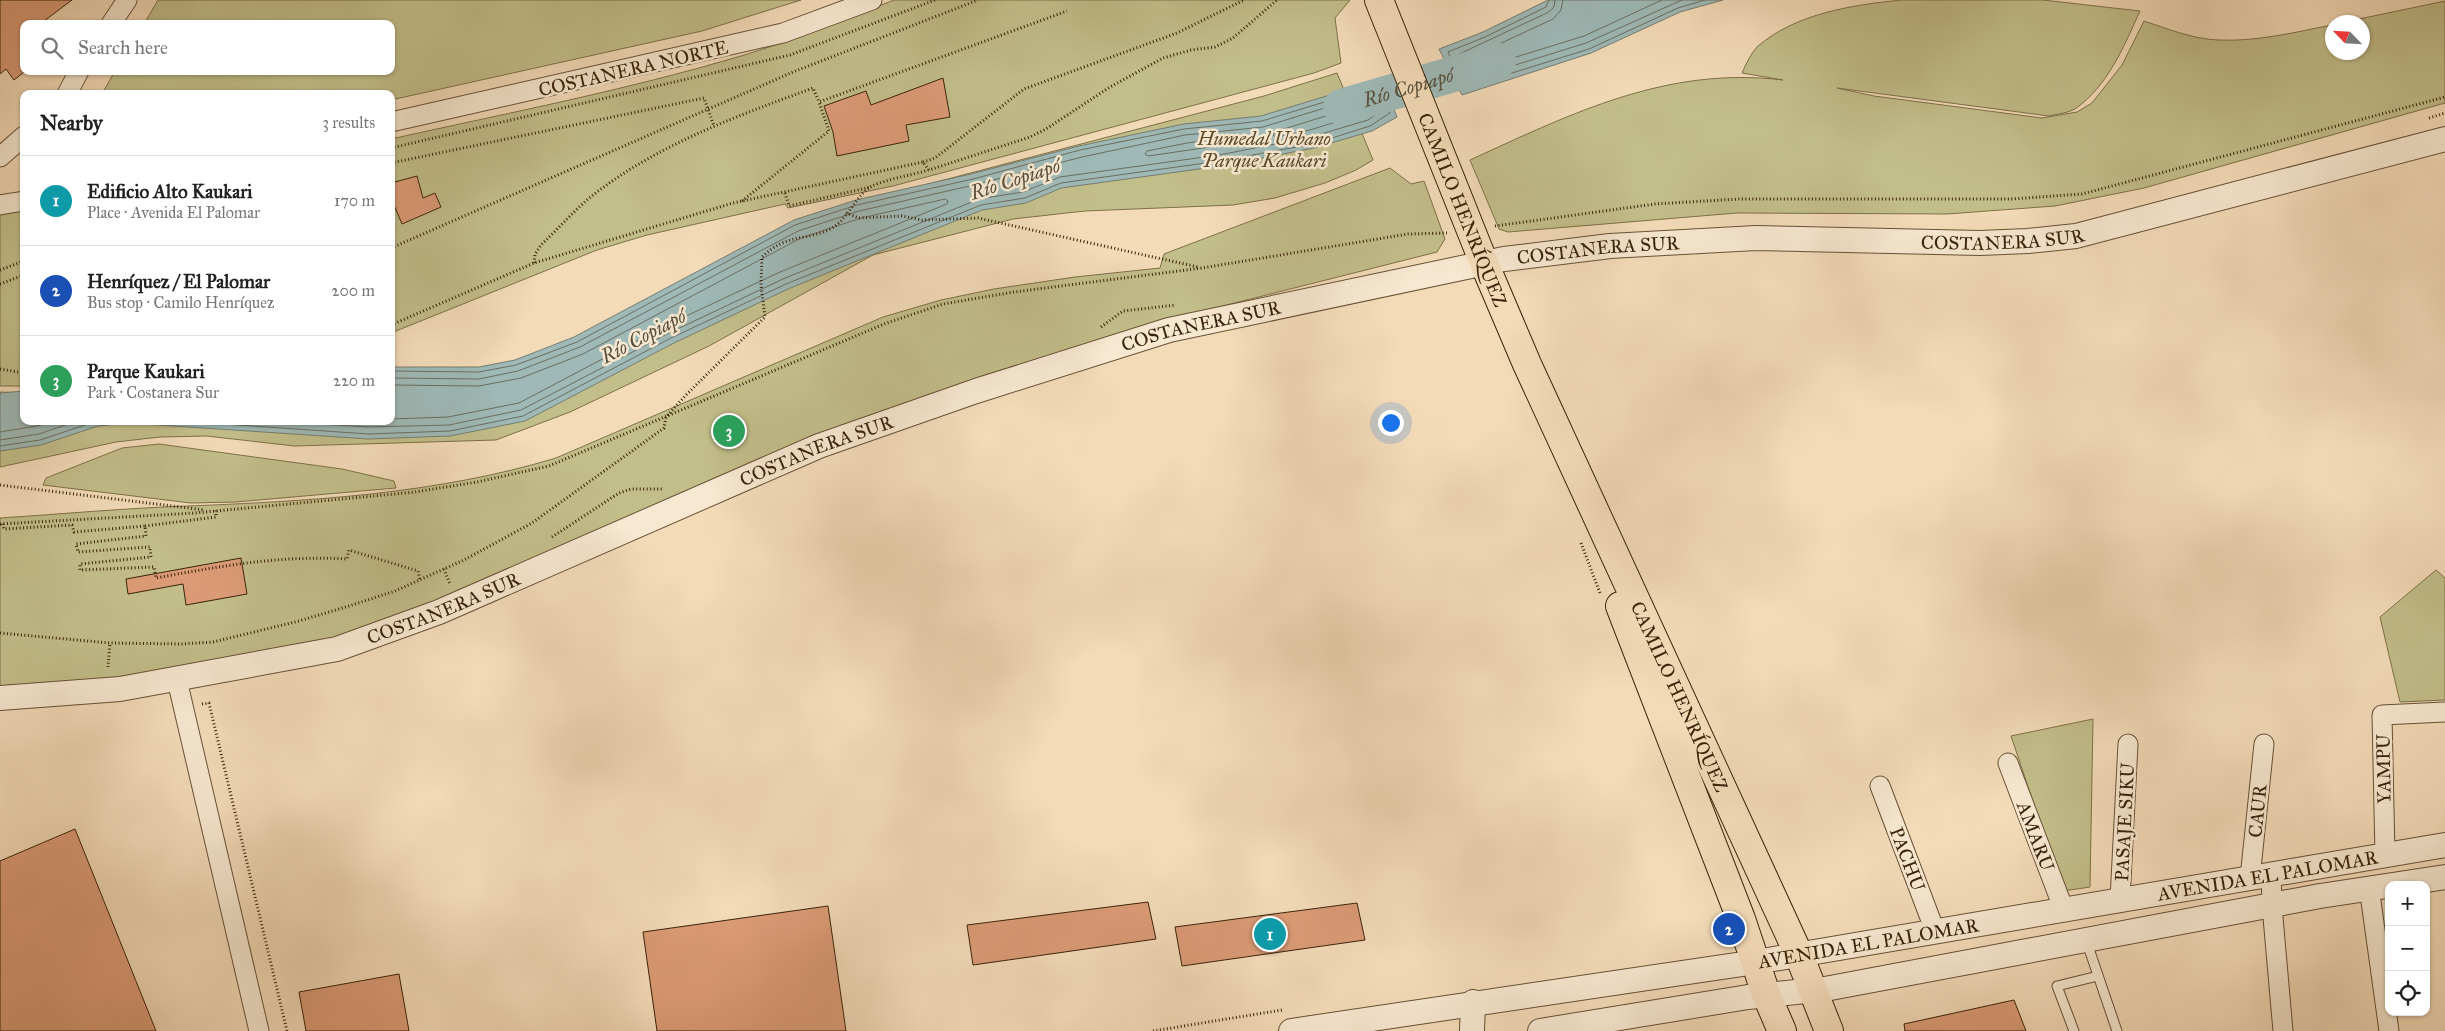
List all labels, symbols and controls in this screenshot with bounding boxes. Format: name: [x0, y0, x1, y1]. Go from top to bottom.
north arrow: [2325, 15, 2370, 60]
search box: [20, 20, 395, 75]
icon: search: [38, 34, 66, 62]
street label: COSTANERA NORTE: [536, 35, 730, 101]
text: Search here: [78, 36, 168, 59]
water label: Río Copiapó: [1359, 62, 1460, 112]
text: Nearby: [40, 110, 103, 136]
street label: CAMILO HENRÍQUEZ: [1413, 110, 1512, 311]
text: 3 results: [322, 113, 375, 132]
park label: Humedal Urbano Parque Kaukari: [1196, 127, 1331, 172]
water label: Río Copiapó: [966, 152, 1067, 206]
text: Edificio Alto Kaukari: [87, 180, 253, 203]
text: 1: [53, 191, 59, 210]
text: 170 m: [334, 191, 375, 210]
text: Place · Avenida El Palomar: [87, 203, 260, 222]
street label: COSTANERA SUR: [1921, 223, 2087, 255]
street label: COSTANERA SUR: [1516, 231, 1681, 269]
text: Henríquez / El Palomar: [87, 270, 270, 293]
text: 2: [52, 281, 60, 300]
text: 200 m: [332, 281, 375, 300]
text: Bus stop · Camilo Henríquez: [87, 293, 274, 312]
street label: COSTANERA SUR: [1118, 296, 1283, 356]
water label: Río Copiapó: [595, 302, 693, 370]
text: Parque Kaukari: [87, 360, 205, 383]
text: 3: [53, 371, 59, 390]
text: 220 m: [333, 371, 375, 390]
text: Park · Costanera Sur: [87, 383, 219, 402]
street label: COSTANERA SUR: [736, 410, 897, 491]
your location: [1378, 410, 1404, 436]
pin: 3: [713, 412, 745, 450]
street label: COSTANERA SUR: [364, 567, 524, 649]
street label: CAMILO HENRÍQUEZ: [1626, 598, 1733, 796]
street label: YAMPU: [2371, 734, 2396, 804]
street label: PASAJE SIKU: [2110, 762, 2140, 882]
street label: CAUR: [2243, 783, 2272, 839]
street label: AMARU: [2011, 797, 2059, 874]
street label: PACHU: [1885, 824, 1930, 895]
street label: AVENIDA EL PALOMAR: [2155, 846, 2380, 906]
map controls: [2385, 881, 2430, 1016]
button: +: [2385, 881, 2430, 926]
pin: 2: [1713, 910, 1745, 948]
street label: AVENIDA EL PALOMAR: [1755, 913, 1981, 974]
pin: 1: [1254, 915, 1286, 953]
button: −: [2385, 926, 2430, 971]
button: locate: [2385, 971, 2430, 1016]

